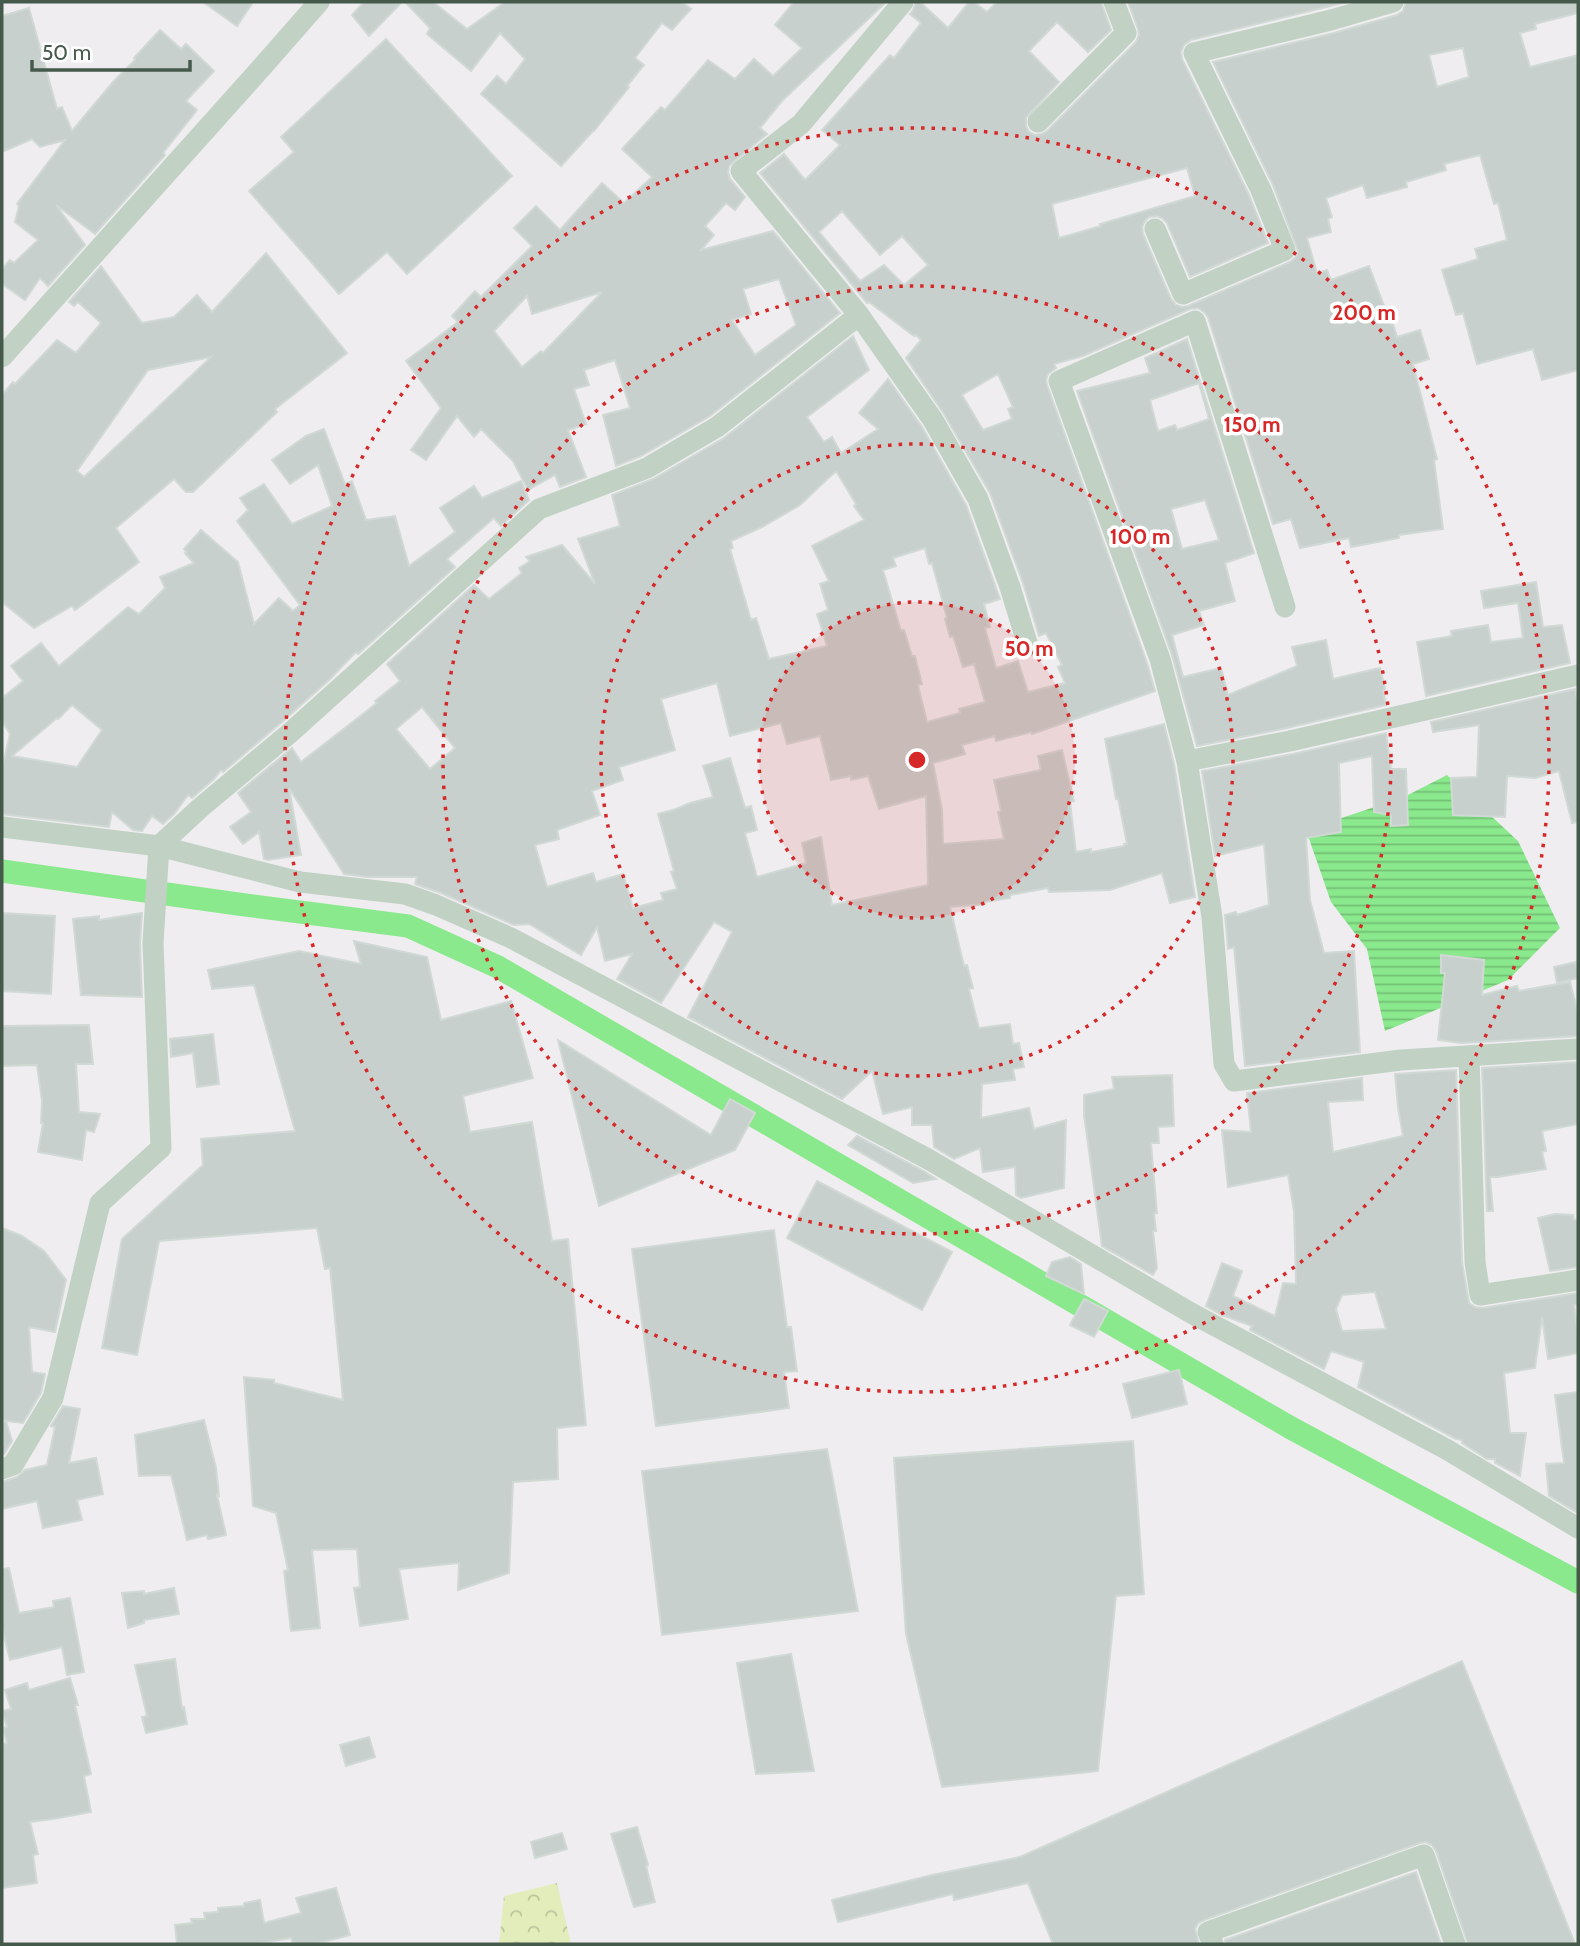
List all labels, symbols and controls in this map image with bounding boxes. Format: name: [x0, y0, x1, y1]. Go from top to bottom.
scale bar: [32, 28, 189, 72]
text: 50 m: [42, 40, 91, 65]
text: 200 m: [1332, 300, 1396, 325]
text: 150 m: [1224, 412, 1280, 437]
text: 100 m: [1110, 524, 1170, 549]
text: 50 m: [1004, 636, 1054, 661]
centre of rings: [905, 748, 929, 772]

